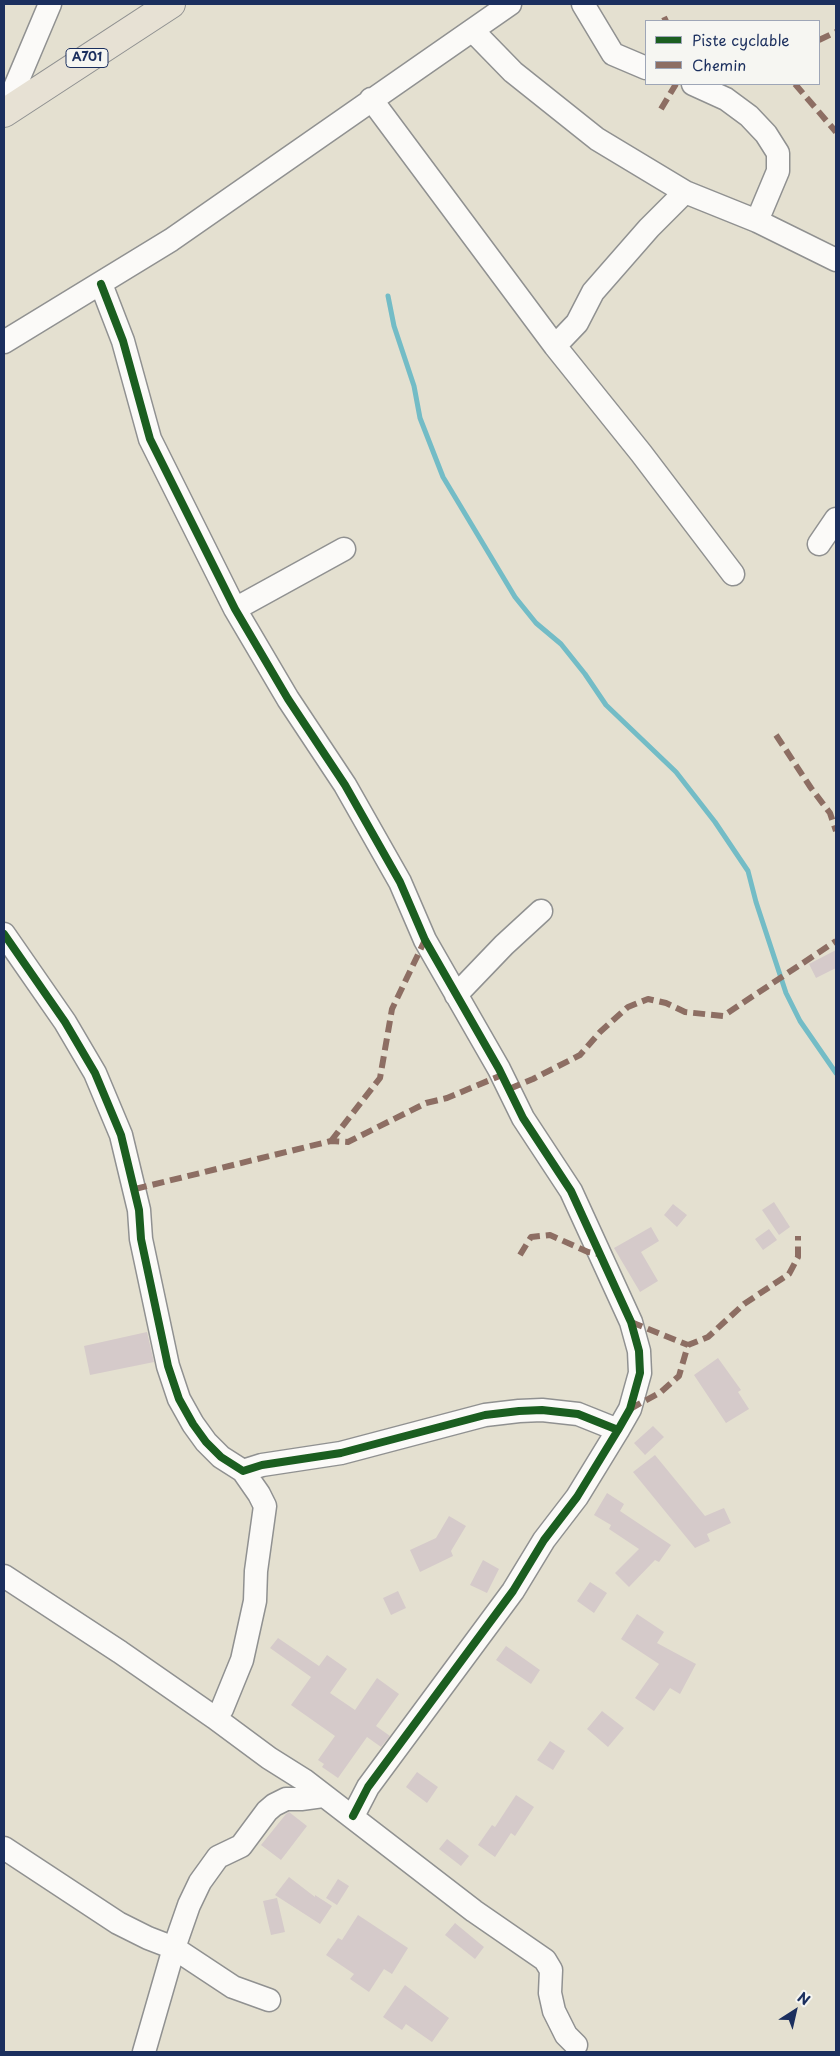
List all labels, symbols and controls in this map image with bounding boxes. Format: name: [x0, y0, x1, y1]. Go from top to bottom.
legend: [645, 20, 820, 85]
text: Piste cyclable: [692, 28, 789, 51]
road number: A701: [66, 48, 108, 68]
text: Chemin: [692, 53, 746, 76]
north arrow: [770, 1986, 820, 2036]
text: N: [793, 1987, 814, 2010]

